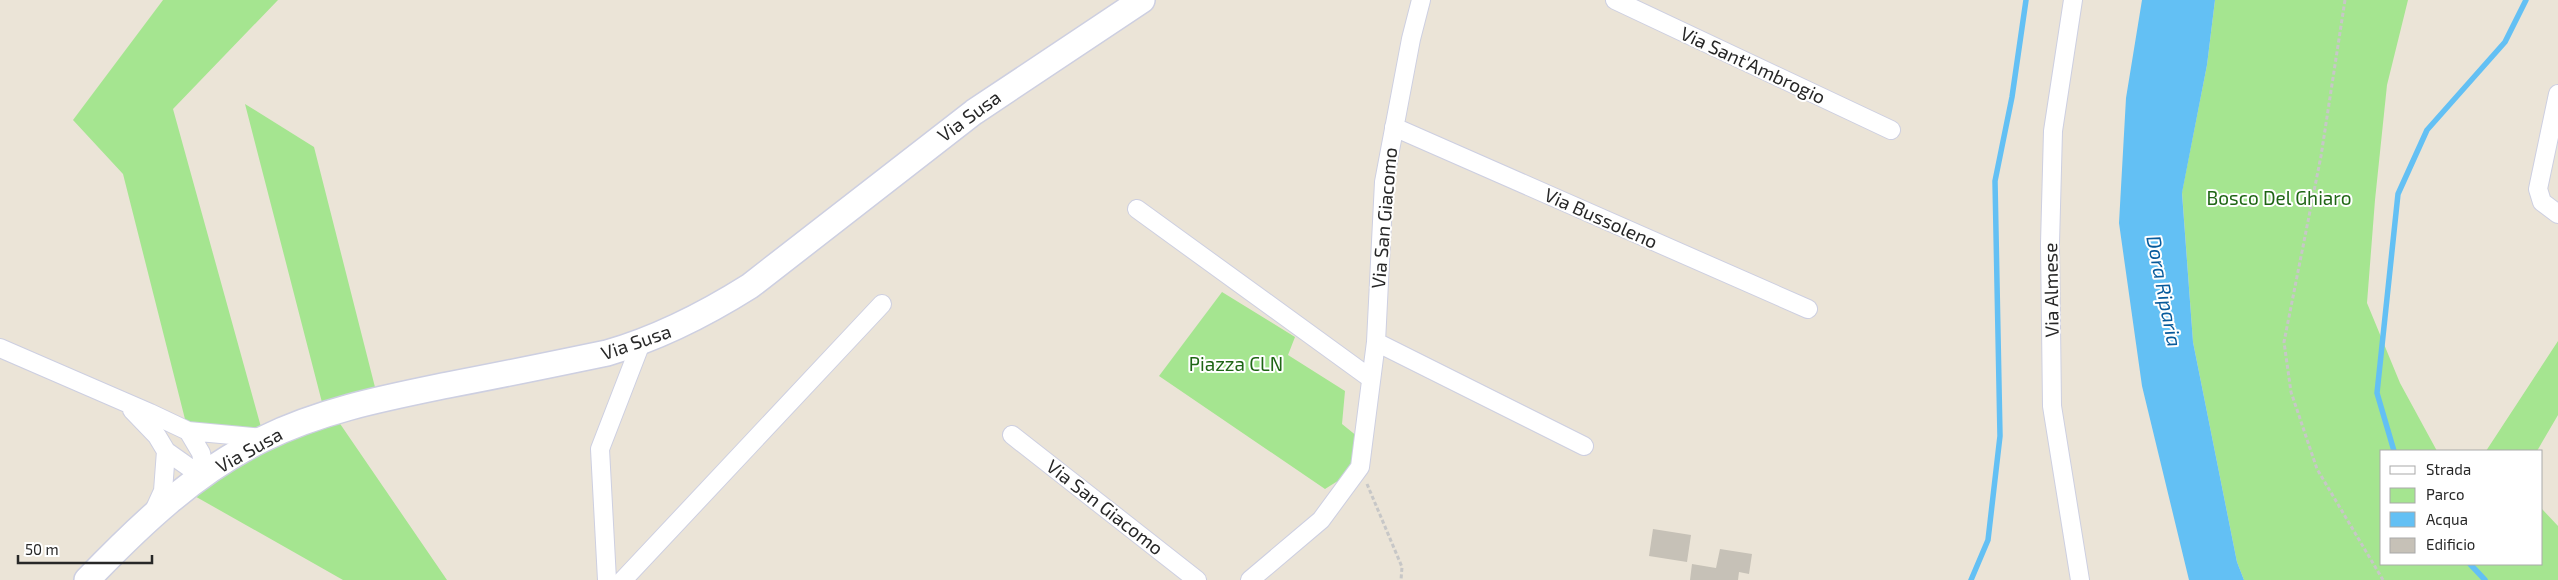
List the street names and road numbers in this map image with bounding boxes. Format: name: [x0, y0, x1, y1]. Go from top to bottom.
street label: Via Sant'Ambrogio: [1677, 21, 1829, 108]
street label: Via Susa: [933, 85, 1005, 146]
street label: Via San Giacomo: [1366, 146, 1401, 290]
street label: Via Bussoleno: [1541, 182, 1661, 253]
street label: Via Almese: [2038, 242, 2063, 338]
street label: Via Susa: [598, 319, 674, 364]
street label: Via Susa: [211, 422, 286, 477]
street label: Via San Giacomo: [1042, 454, 1168, 559]

